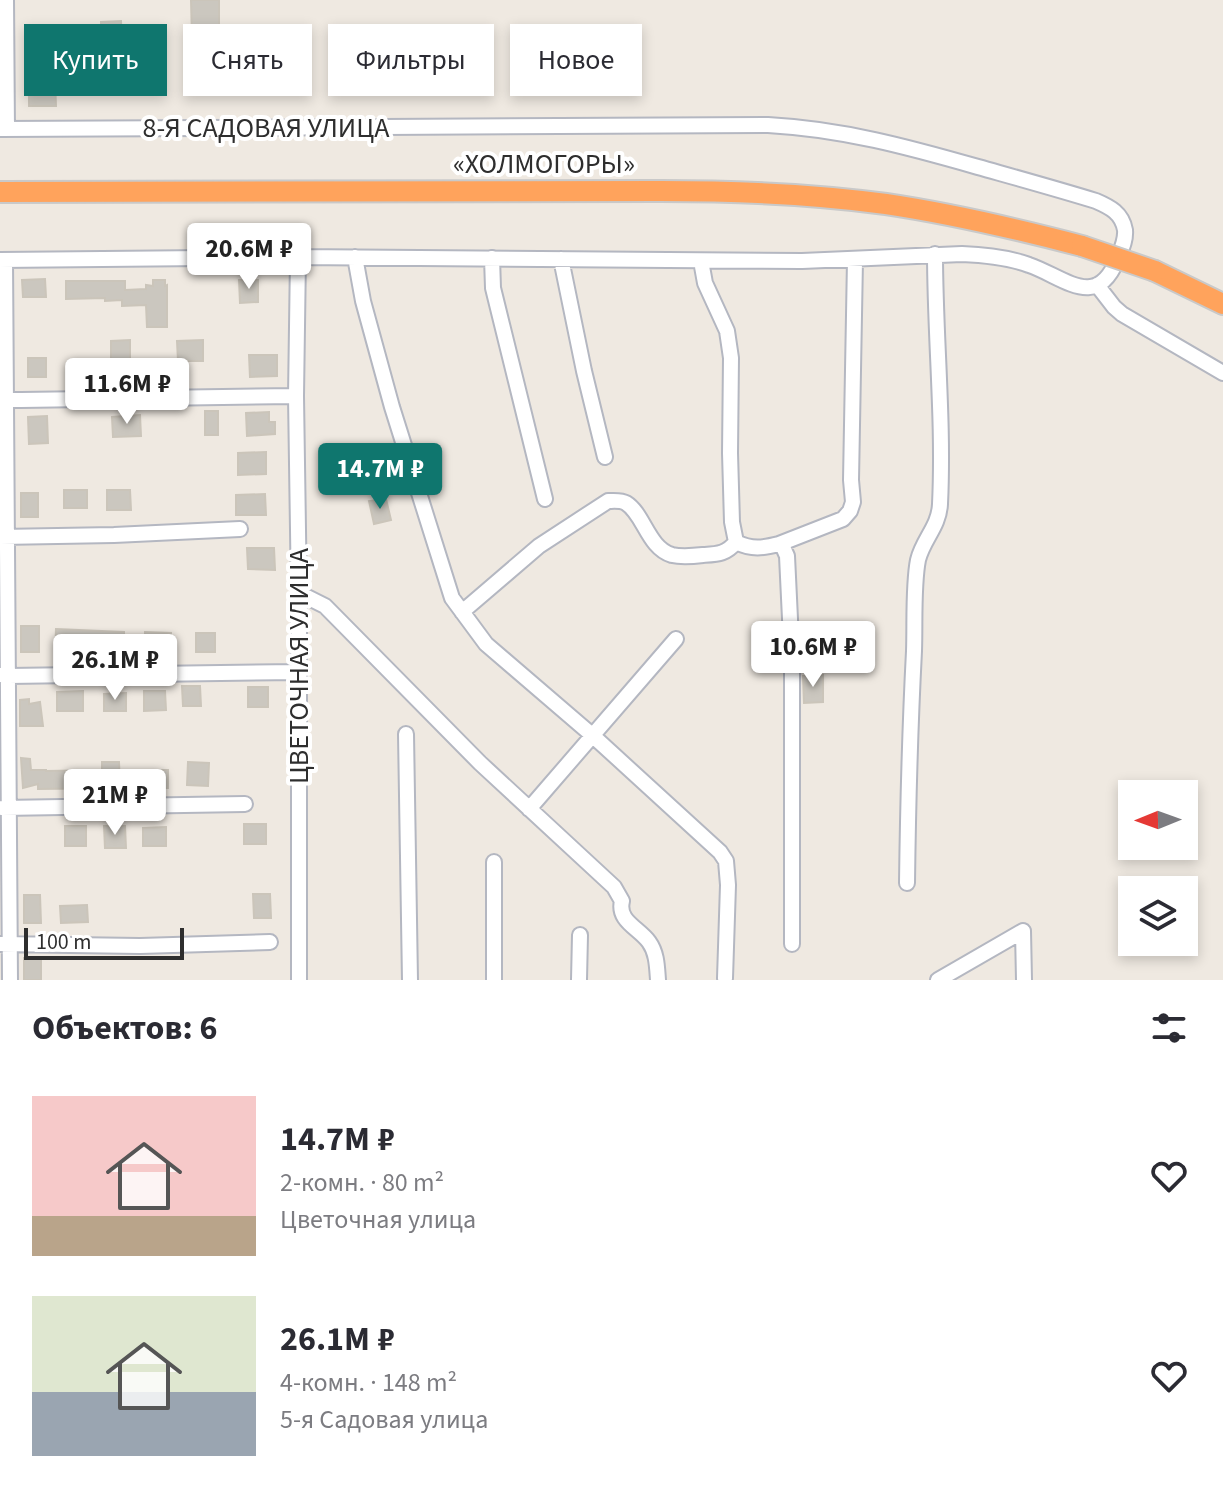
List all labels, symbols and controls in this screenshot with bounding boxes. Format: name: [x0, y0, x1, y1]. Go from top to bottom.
chip: Купить: [24, 24, 167, 96]
chip: Снять: [183, 24, 312, 96]
chip: Фильтры: [328, 24, 494, 96]
chip: Новое: [510, 24, 642, 96]
street label: 8-Я САДОВАЯ УЛИЦА: [143, 108, 390, 148]
street label: «ХОЛМОГОРЫ»: [453, 144, 635, 184]
pin: 20.6M ₽: [175, 223, 323, 291]
text: 20.6M ₽: [205, 230, 293, 267]
pin: 11.6M ₽: [53, 358, 201, 426]
text: 11.6M ₽: [83, 365, 171, 402]
pin: 14.7M ₽: [306, 443, 454, 511]
text: 14.7M ₽: [336, 450, 424, 487]
street label: ЦВЕТОЧНАЯ УЛИЦА: [279, 547, 319, 784]
pin: 10.6M ₽: [739, 621, 887, 689]
text: 10.6M ₽: [769, 628, 857, 665]
pin: 26.1M ₽: [41, 634, 189, 702]
text: 26.1M ₽: [71, 641, 159, 678]
pin: 21M ₽: [59, 769, 171, 837]
text: 21M ₽: [82, 776, 148, 813]
north arrow: [1118, 780, 1198, 860]
map controls: [1118, 780, 1198, 956]
button: layers: [1118, 876, 1198, 956]
scale bar: [24, 924, 184, 960]
text: 100 m: [36, 926, 91, 958]
text: Объектов: 6: [32, 1004, 217, 1053]
icon: filters: [1147, 1006, 1191, 1050]
text: 14.7M ₽: [280, 1115, 395, 1164]
icon: home: [96, 1128, 192, 1224]
icon: heart: [1147, 1154, 1191, 1198]
text: 2-комн. · 80 m²: [280, 1164, 444, 1201]
text: Цветочная улица: [280, 1201, 476, 1238]
text: 26.1M ₽: [280, 1315, 395, 1364]
icon: home: [96, 1328, 192, 1424]
icon: heart: [1147, 1354, 1191, 1398]
text: 4-комн. · 148 m²: [280, 1364, 457, 1401]
text: 5-я Садовая улица: [280, 1401, 488, 1438]

